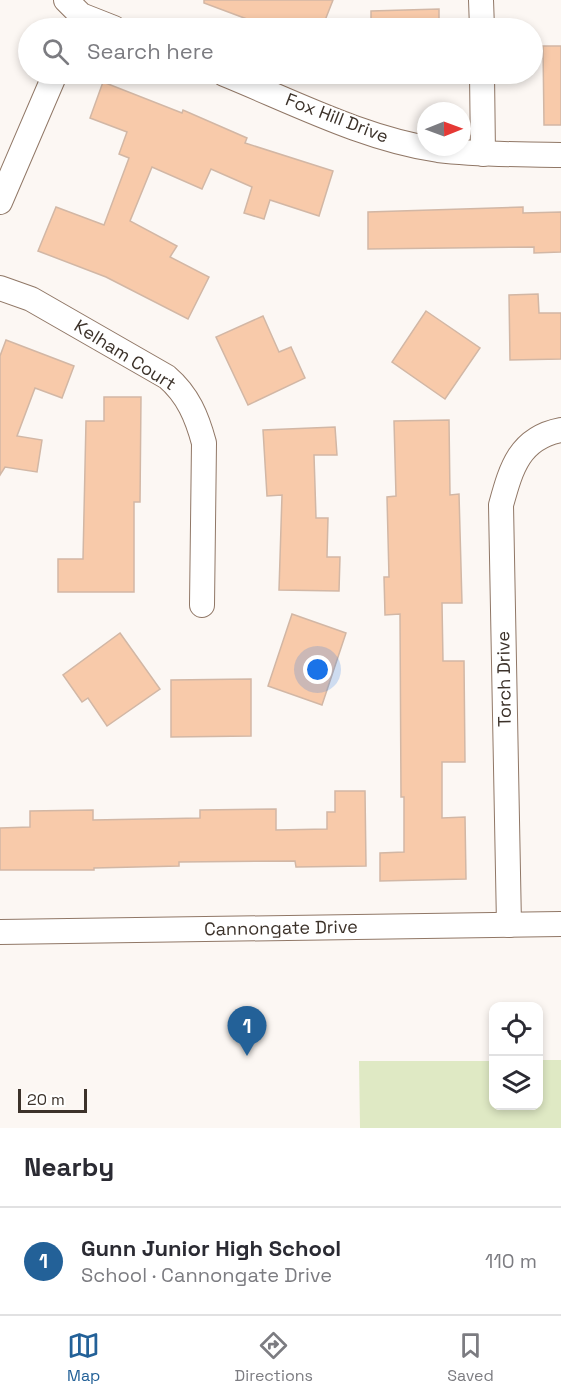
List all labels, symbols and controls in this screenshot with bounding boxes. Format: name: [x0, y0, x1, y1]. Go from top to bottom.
search box: [18, 18, 543, 84]
icon: search: [39, 35, 72, 68]
text: Search here: [87, 37, 214, 65]
street label: Fox Hill Drive: [283, 87, 392, 148]
north arrow: [417, 102, 471, 156]
street label: Kelham Court: [70, 314, 181, 395]
street label: Torch Drive: [491, 631, 516, 727]
your location: [303, 655, 332, 684]
street label: Cannongate Drive: [204, 915, 358, 940]
map controls: [489, 1002, 543, 1110]
button: locate: [489, 1002, 543, 1056]
pin: 1: [228, 1006, 266, 1056]
button: layers: [489, 1056, 543, 1110]
scale bar: [18, 1086, 87, 1114]
text: 20 m: [27, 1089, 65, 1110]
text: Nearby: [24, 1150, 114, 1184]
text: Gunn Junior High School: [81, 1234, 341, 1262]
text: 1: [39, 1248, 48, 1274]
text: 110 m: [485, 1248, 537, 1274]
text: School · Cannongate Drive: [81, 1262, 332, 1288]
tab: Map: [67, 1329, 100, 1386]
tab: Directions: [235, 1329, 313, 1386]
tab: Saved: [447, 1329, 494, 1386]

